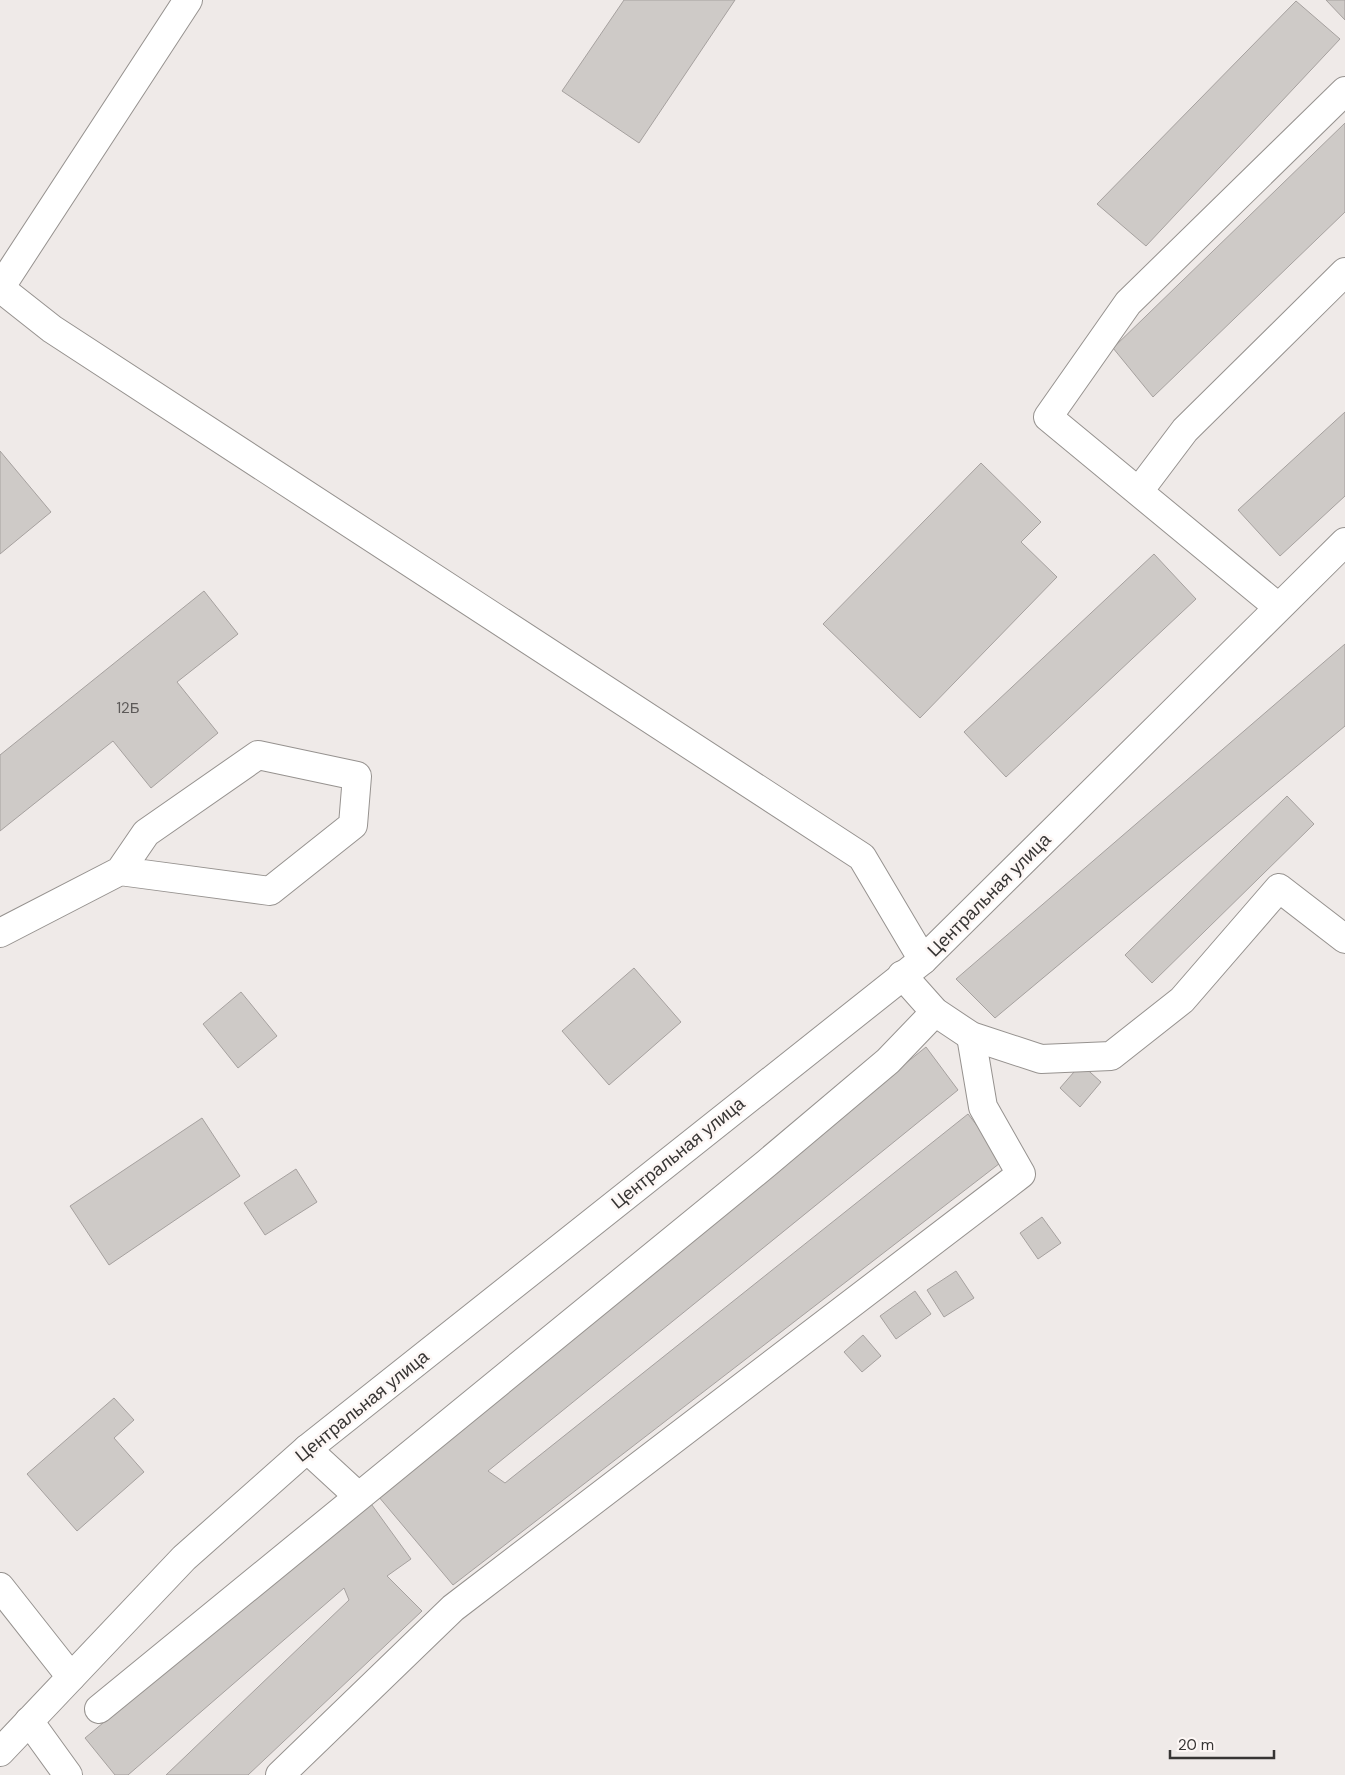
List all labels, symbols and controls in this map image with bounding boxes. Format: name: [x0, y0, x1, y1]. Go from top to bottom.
house number: 12Б: [116, 698, 140, 718]
street label: Центральная улица: [922, 827, 1057, 962]
street label: Центральная улица: [606, 1091, 751, 1214]
street label: Центральная улица: [290, 1344, 435, 1467]
scale bar: [1170, 1728, 1274, 1760]
text: 20 m: [1178, 1735, 1214, 1755]

